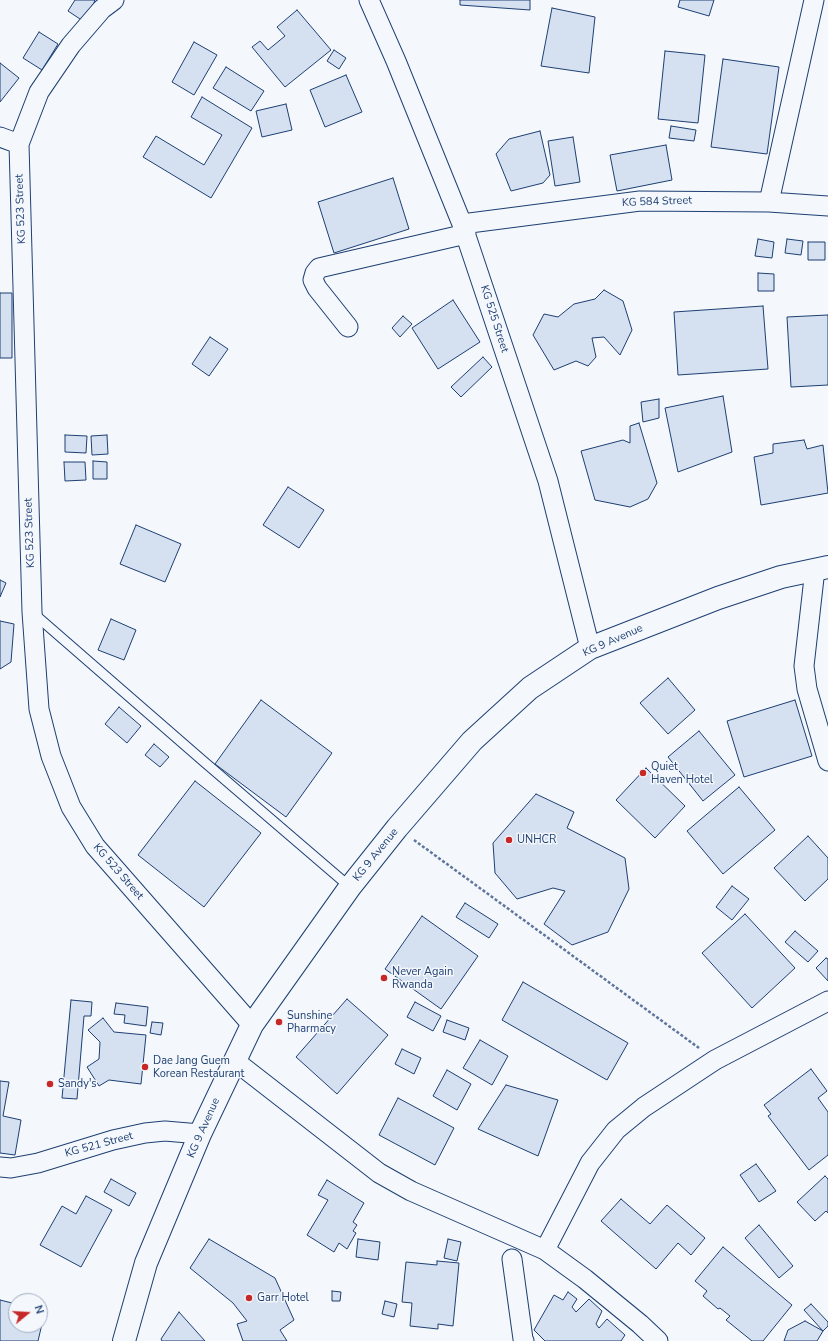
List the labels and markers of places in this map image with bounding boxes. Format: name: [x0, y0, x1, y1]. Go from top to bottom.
place label: Quiet Haven Hotel: [651, 760, 713, 786]
marker: Quiet Haven Hotel: [638, 768, 648, 778]
place label: UNHCR: [517, 833, 556, 847]
marker: UNHCR: [504, 835, 514, 845]
place label: Never Again Rwanda: [392, 965, 453, 991]
marker: Never Again Rwanda: [379, 973, 389, 983]
place label: Sunshine Pharmacy: [287, 1009, 336, 1035]
marker: Sunshine Pharmacy: [274, 1017, 284, 1027]
place label: Dae Jang Guem Korean Restaurant: [153, 1054, 244, 1080]
marker: Dae Jang Guem Korean Restaurant: [140, 1062, 150, 1072]
place label: Sandy's: [58, 1077, 97, 1091]
marker: Sandy's: [45, 1079, 55, 1089]
place label: Garr Hotel: [257, 1291, 309, 1305]
marker: Garr Hotel: [244, 1293, 254, 1303]

